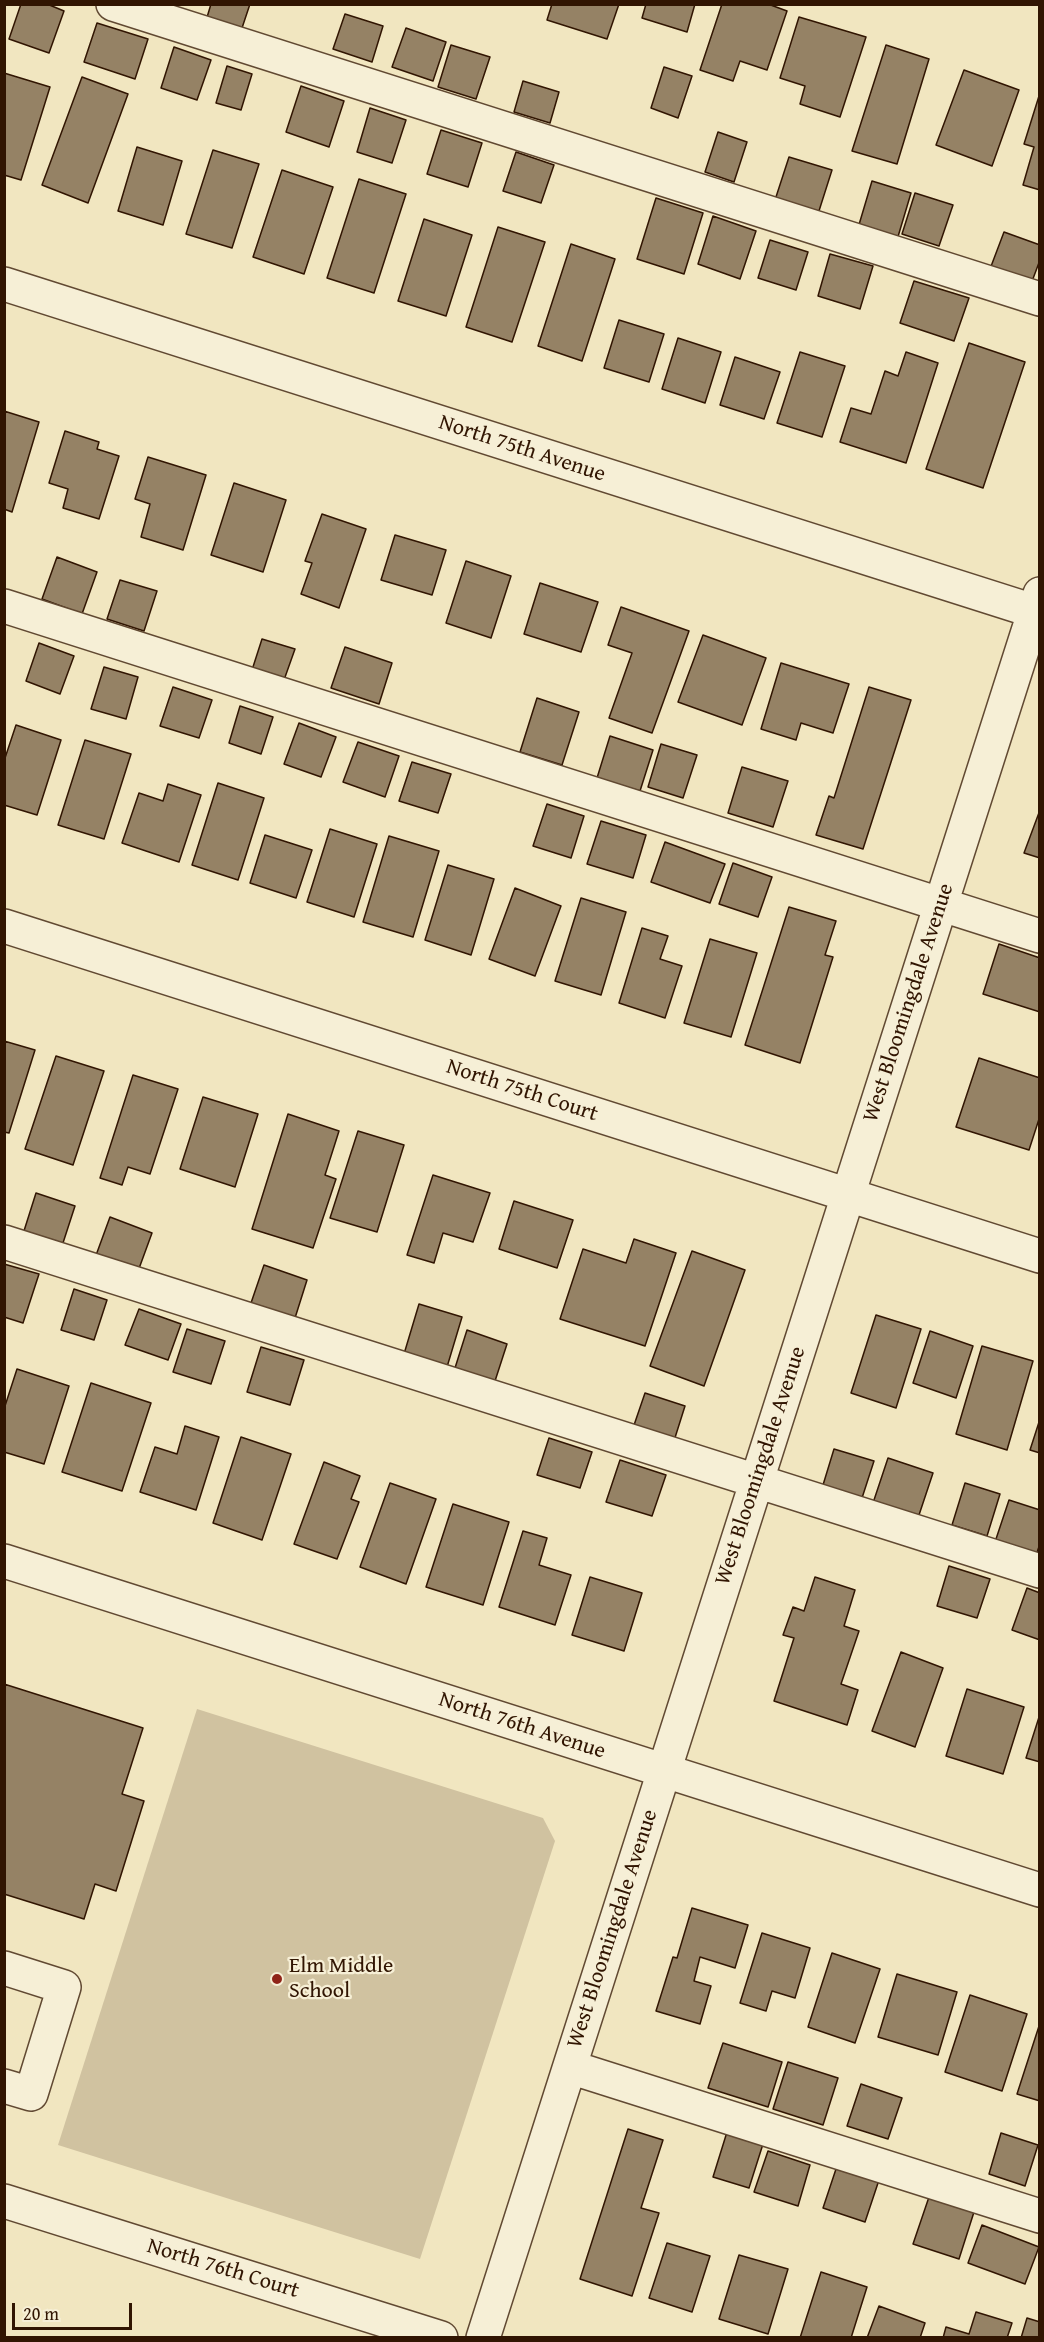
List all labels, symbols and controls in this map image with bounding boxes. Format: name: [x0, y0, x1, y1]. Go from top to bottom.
street label: North 75th Avenue: [435, 410, 609, 488]
street label: West Bloomingdale Avenue: [858, 880, 960, 1126]
street label: North 75th Court: [443, 1054, 601, 1128]
street label: West Bloomingdale Avenue: [710, 1343, 812, 1589]
street label: North 76th Avenue: [435, 1687, 609, 1765]
street label: West Bloomingdale Avenue: [562, 1806, 664, 2052]
place label: Elm Middle School: [289, 1953, 393, 2005]
marker: Elm Middle School: [270, 1972, 284, 1986]
street label: North 76th Court: [144, 2233, 302, 2305]
scale bar: [15, 2291, 135, 2329]
text: 20 m: [23, 2300, 59, 2327]

